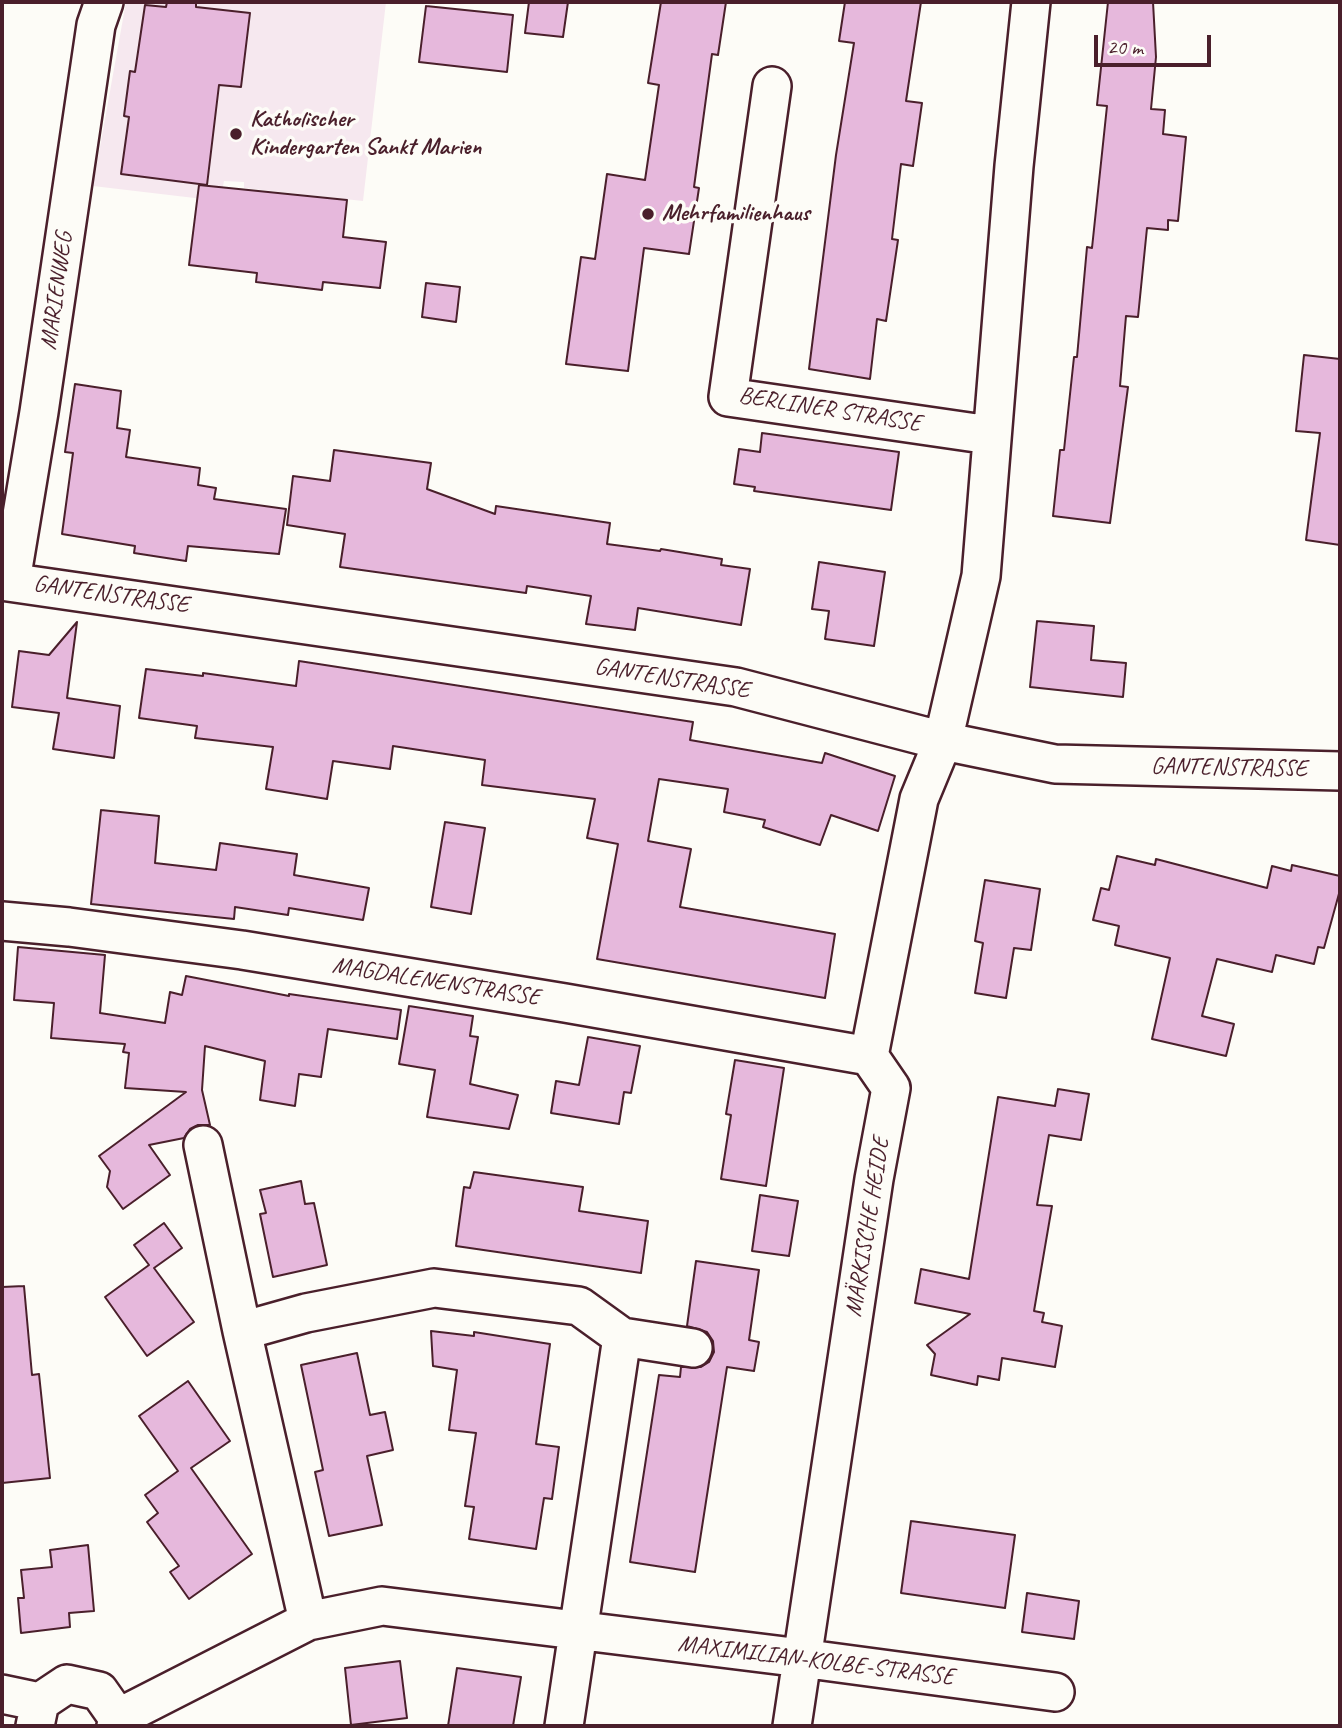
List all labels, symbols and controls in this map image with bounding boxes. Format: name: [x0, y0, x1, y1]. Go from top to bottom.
scale bar: [1097, 21, 1214, 65]
text: 20 m: [1107, 34, 1143, 60]
place label: Katholischer Kindergarten Sankt Marien: [250, 106, 481, 162]
marker: Katholischer Kindergarten Sankt Marien: [228, 126, 244, 142]
place label: Mehrfamilienhaus: [662, 200, 810, 228]
marker: Mehrfamilienhaus: [640, 206, 656, 222]
street label: MARIENWEG: [35, 230, 79, 352]
street label: BERLINER STRASSE: [737, 381, 923, 439]
street label: GANTENSTRASSE: [32, 570, 190, 620]
street label: GANTENSTRASSE: [593, 653, 751, 705]
street label: GANTENSTRASSE: [1151, 752, 1307, 784]
street label: MAGDALENENSTRASSE: [330, 951, 542, 1013]
street label: MÄRKISCHE HEIDE: [840, 1135, 896, 1319]
street label: MAXIMILIAN-KOLBE-STRASSE: [676, 1630, 956, 1692]

